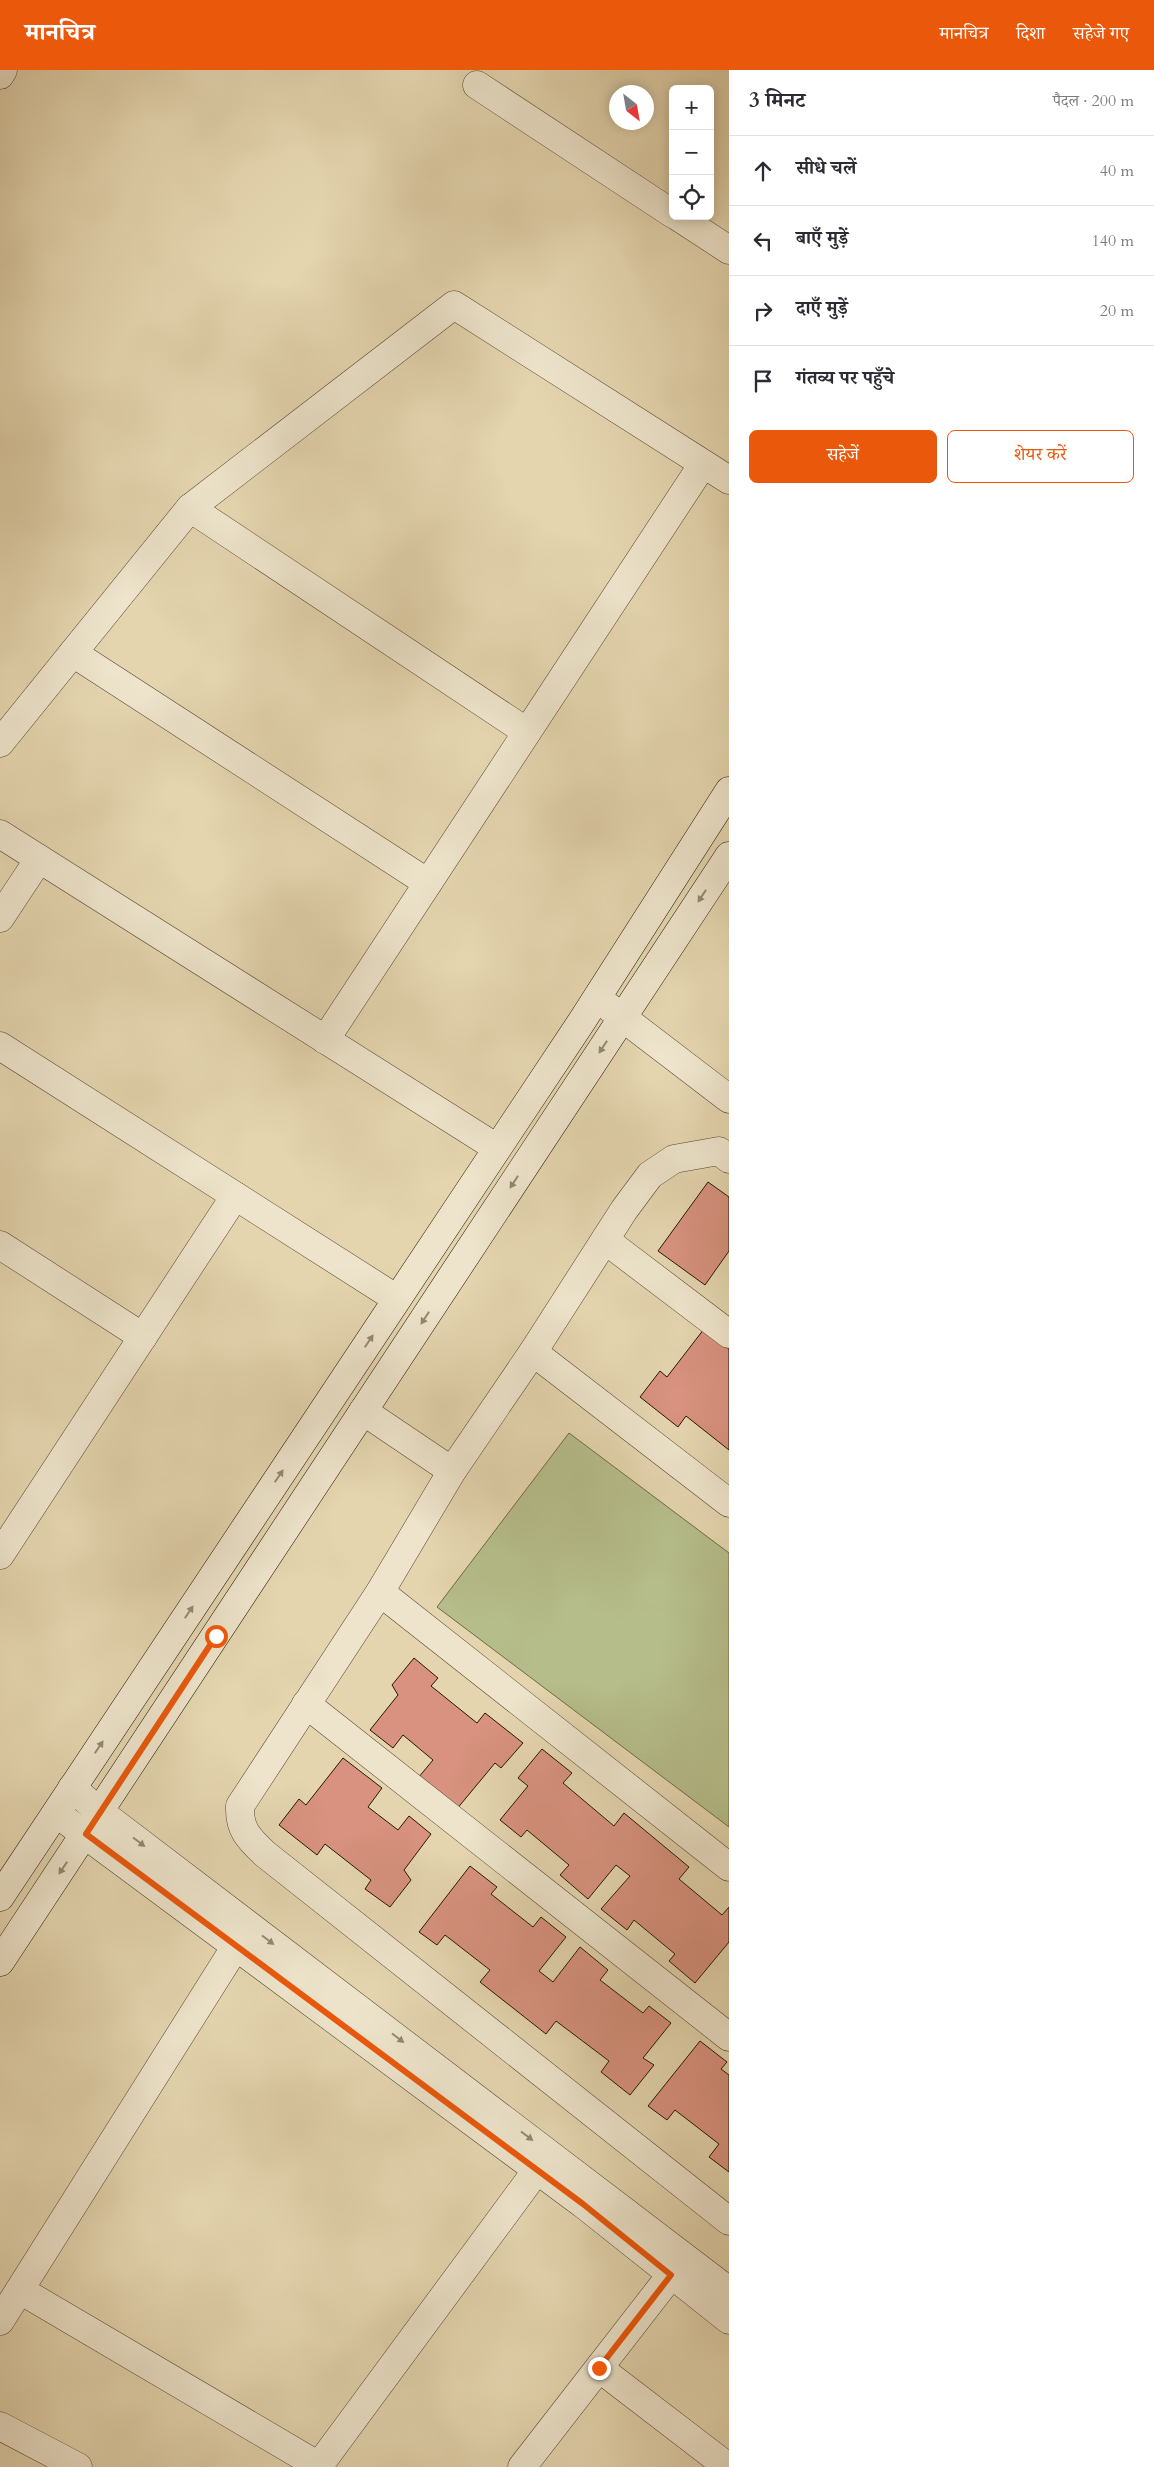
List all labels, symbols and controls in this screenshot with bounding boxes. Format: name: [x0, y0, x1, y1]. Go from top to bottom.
text: मानचित्र: [25, 16, 95, 49]
text: मानचित्र: [940, 21, 988, 46]
text: दिशा: [1016, 21, 1045, 46]
text: सहेजे गए: [1073, 21, 1129, 46]
north arrow: [609, 85, 654, 130]
map controls: [669, 85, 714, 220]
button: +: [669, 85, 714, 130]
text: 3 मिनट: [749, 86, 805, 115]
text: पैदल · 200 m: [1053, 90, 1134, 112]
button: −: [669, 130, 714, 175]
text: सीधे चलें: [796, 155, 856, 181]
icon: ahead: [749, 157, 777, 185]
text: 40 m: [1100, 160, 1134, 182]
button: locate: [669, 175, 714, 220]
text: बाएँ मुड़ें: [796, 225, 848, 251]
icon: left: [749, 227, 777, 255]
text: 140 m: [1092, 230, 1134, 252]
text: दाएँ मुड़ें: [796, 295, 848, 321]
icon: right: [749, 297, 777, 325]
text: 20 m: [1100, 300, 1134, 322]
text: गंतव्य पर पहुँचे: [796, 365, 894, 391]
icon: arrive: [749, 367, 777, 395]
button: सहेजें: [749, 430, 937, 483]
button: शेयर करें: [947, 430, 1134, 483]
one-way arrow: [697, 890, 707, 903]
one-way arrow: [598, 1040, 608, 1053]
one-way arrow: [509, 1176, 519, 1189]
one-way arrow: [420, 1311, 429, 1325]
one-way arrow: [364, 1334, 374, 1348]
one-way arrow: [274, 1470, 284, 1483]
one-way arrow: [184, 1605, 194, 1618]
route start: [205, 1625, 228, 1648]
one-way arrow: [94, 1740, 104, 1754]
one-way arrow: [132, 1837, 146, 1847]
one-way arrow: [58, 1861, 68, 1874]
one-way arrow: [261, 1935, 275, 1945]
one-way arrow: [391, 2033, 405, 2043]
one-way arrow: [520, 2131, 533, 2142]
route end: [588, 2357, 611, 2380]

